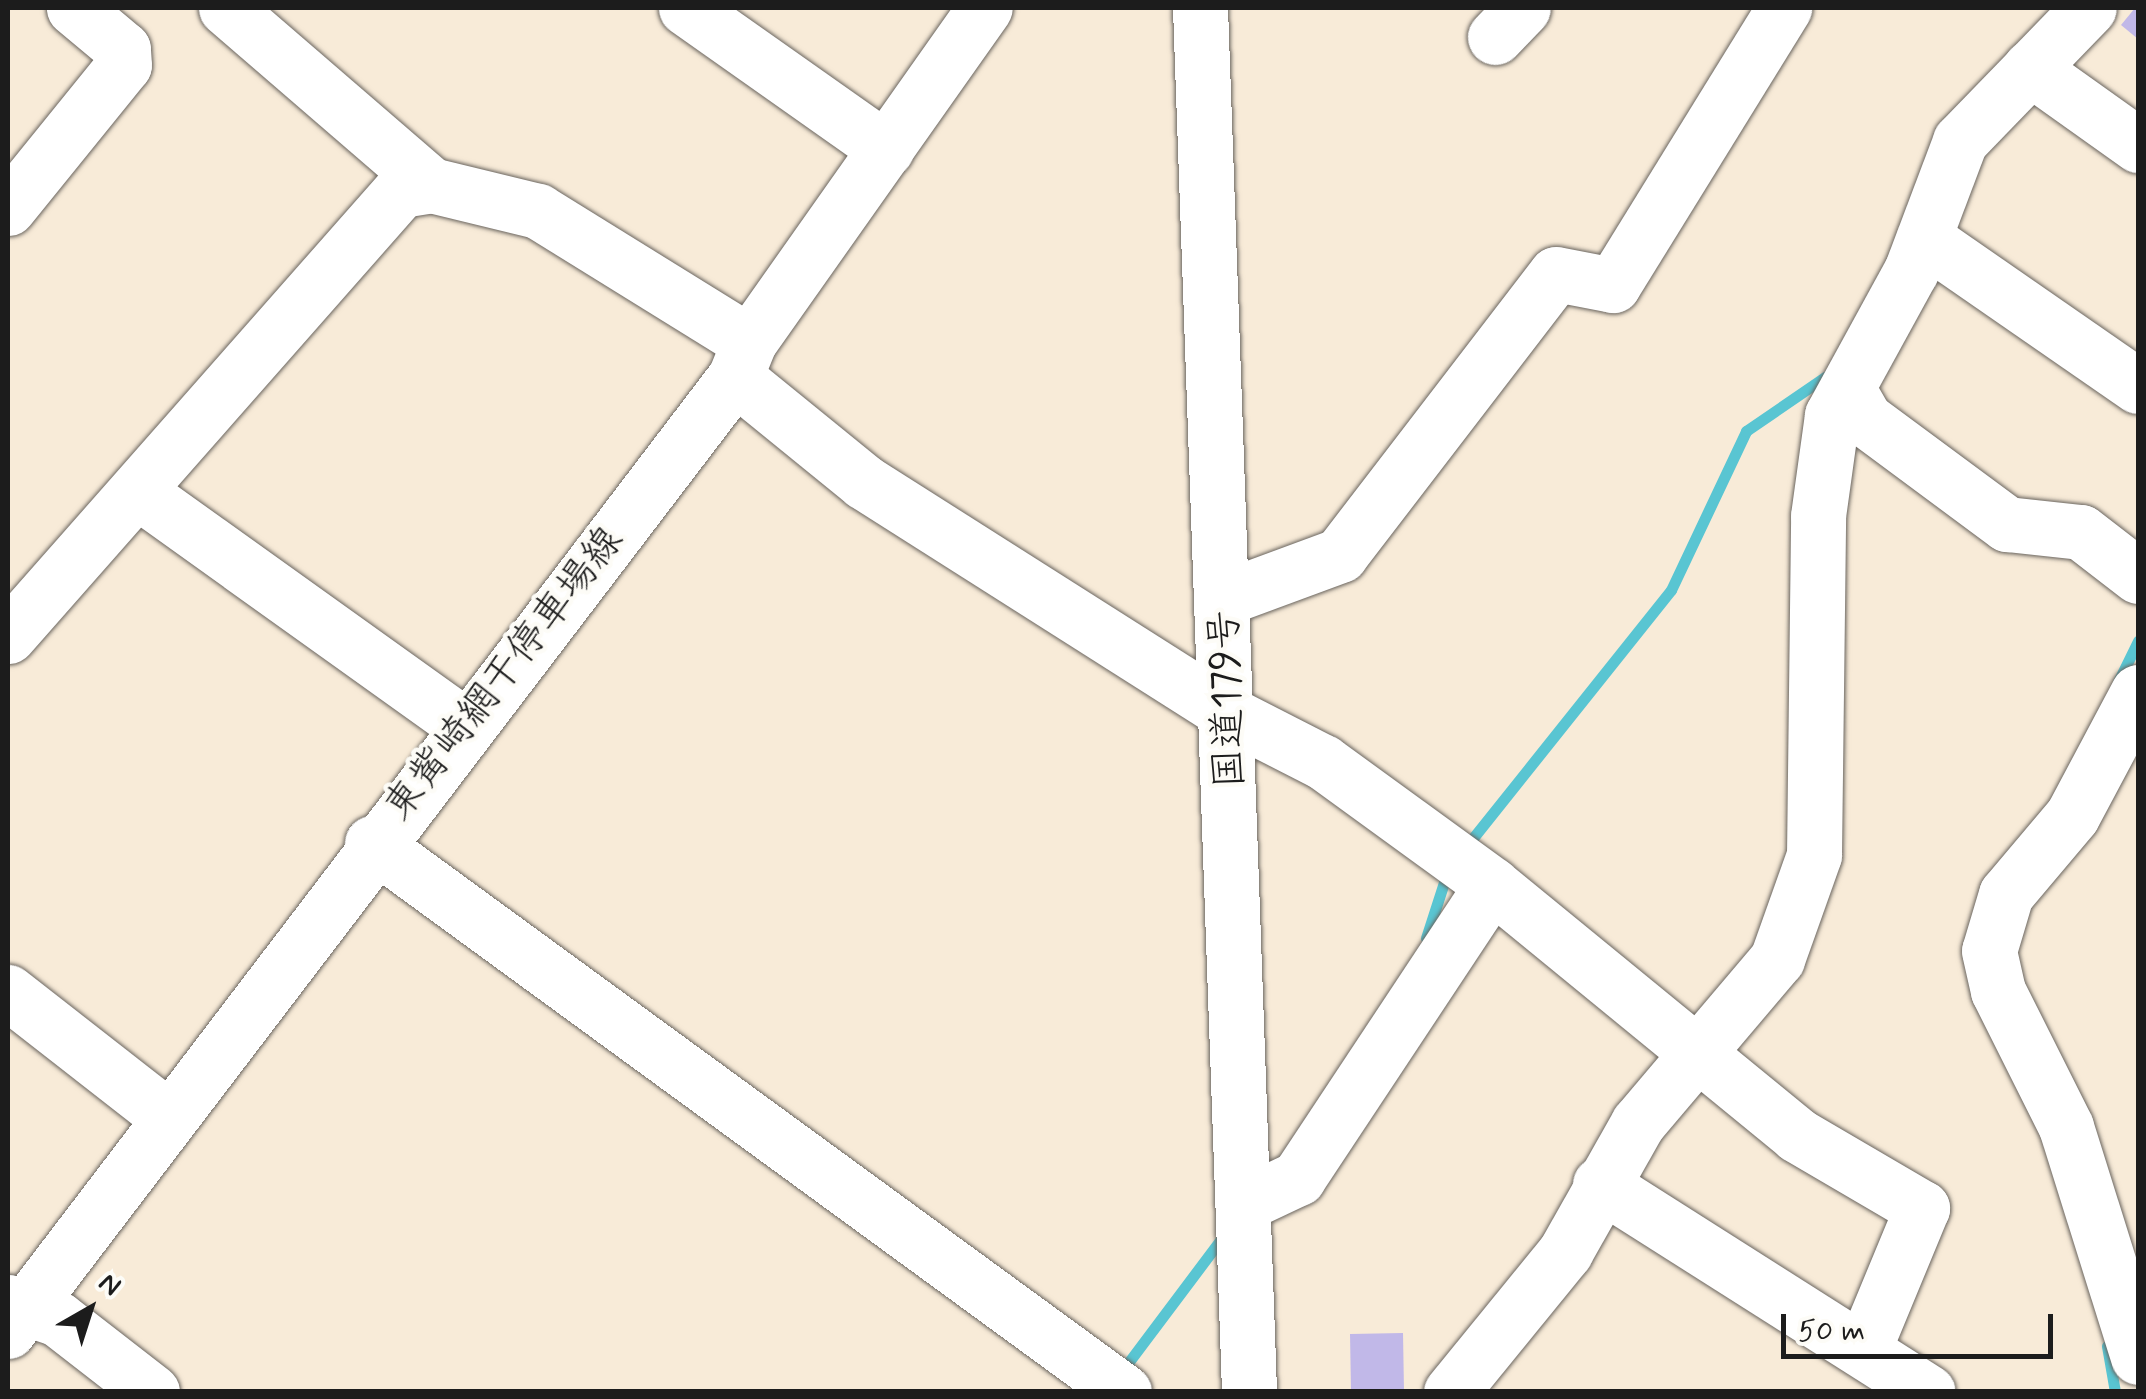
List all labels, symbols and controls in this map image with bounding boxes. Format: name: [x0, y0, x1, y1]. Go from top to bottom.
street label: 東觜崎網干停車場線: [374, 517, 634, 831]
street label: 国道179号: [1201, 609, 1255, 789]
north arrow: [40, 1259, 140, 1359]
text: N: [90, 1265, 128, 1306]
scale bar: [1786, 1294, 2058, 1356]
text: 50 m: [1798, 1312, 1865, 1351]

